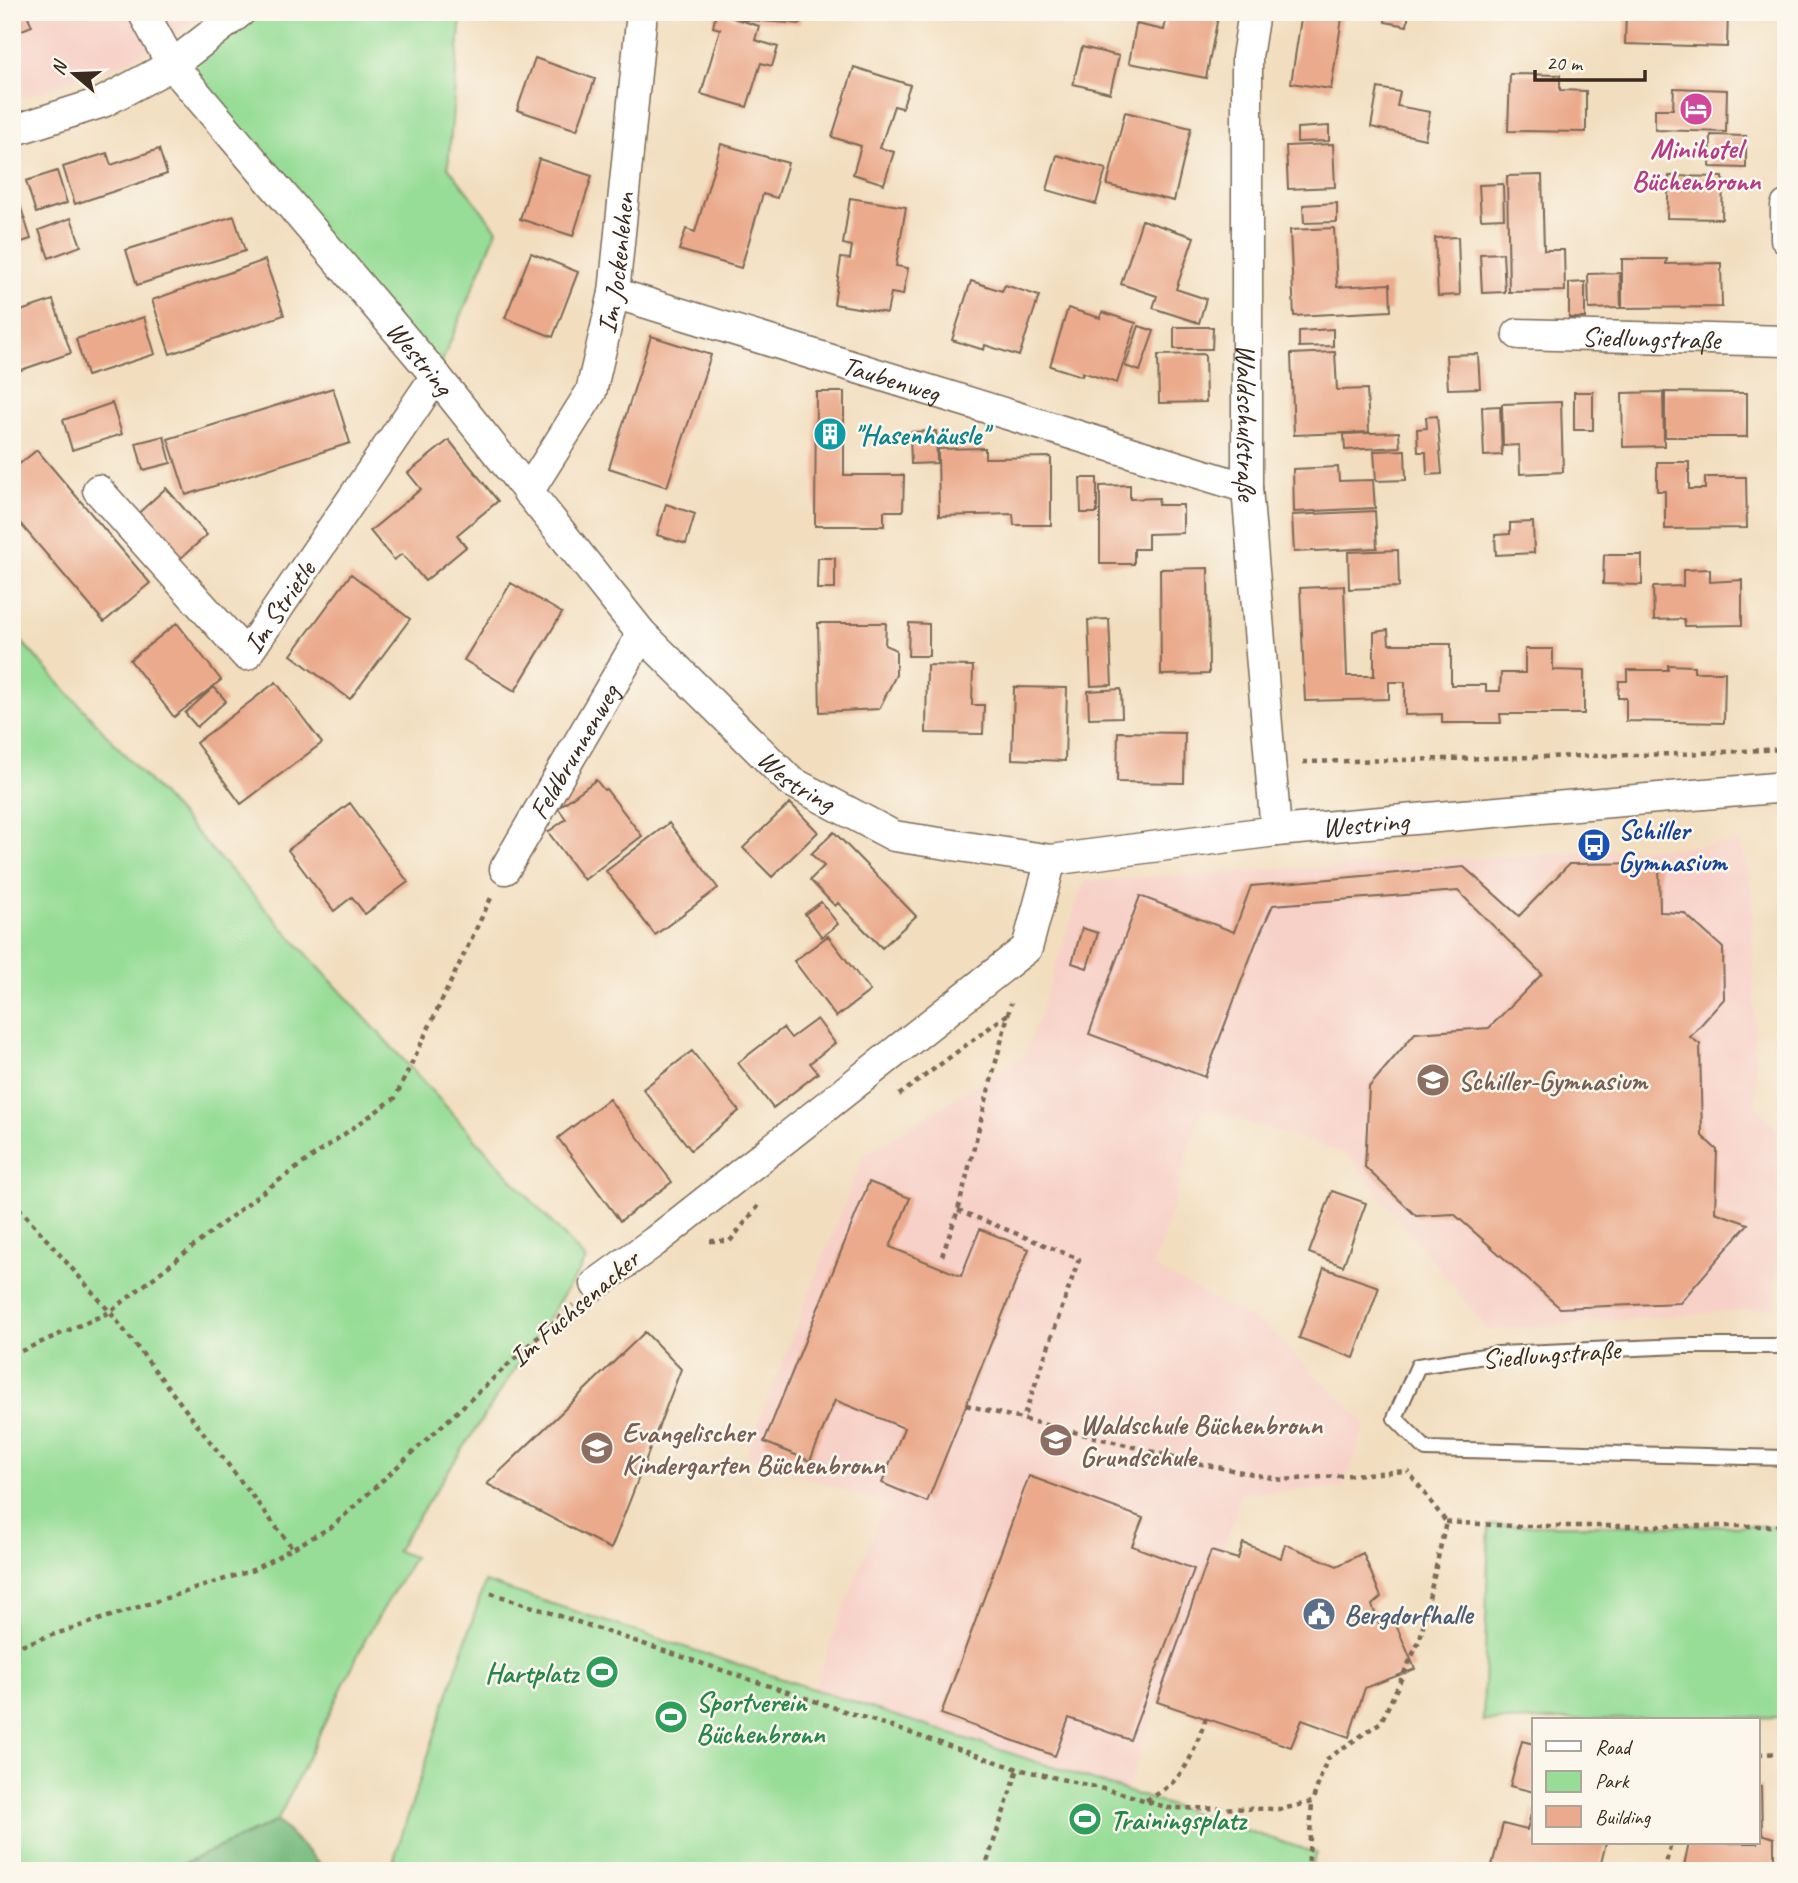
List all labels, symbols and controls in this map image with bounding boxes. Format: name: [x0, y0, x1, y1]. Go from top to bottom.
north arrow: [38, 38, 108, 108]
scale bar: [1535, 38, 1646, 82]
text: 20 m: [1546, 50, 1584, 76]
text: N: [46, 56, 73, 78]
hotel icon: Minihotel Büchenbronn: [1677, 90, 1715, 128]
place label: Minihotel Büchenbronn: [1632, 131, 1762, 198]
street label: Im Jockenlehen: [588, 189, 642, 337]
street label: Westring: [379, 313, 463, 403]
street label: Siedlungstraße: [1581, 318, 1723, 357]
street label: Waldschulstraße: [1230, 344, 1266, 504]
street label: Taubenweg: [838, 347, 945, 410]
building icon: "Hasenhäusle": [811, 415, 849, 453]
place label: "Hasenhäusle": [854, 417, 994, 452]
street label: Im Strietle: [235, 552, 324, 660]
street label: Feldbrunnenweg: [520, 676, 628, 825]
street label: Westring: [751, 742, 842, 820]
street label: Westring: [1321, 802, 1412, 844]
place label: Schiller Gymnasium: [1618, 812, 1729, 879]
bus stop icon: Schiller Gymnasium: [1575, 826, 1613, 864]
school or university icon: Schiller-Gymnasium: [1414, 1061, 1452, 1099]
place label: Schiller-Gymnasium: [1458, 1063, 1649, 1098]
street label: Im Fuchsenacker: [501, 1240, 648, 1374]
street label: Siedlungstraße: [1481, 1332, 1623, 1376]
place label: Waldschule Büchenbronn Grundschule: [1080, 1407, 1323, 1474]
place label: Evangelischer Kindergarten Büchenbronn: [622, 1415, 886, 1482]
school or university icon: Waldschule Büchenbronn Grundschule: [1037, 1421, 1075, 1459]
school or university icon: Evangelischer Kindergarten Büchenbronn: [578, 1429, 616, 1467]
public building icon: Bergdorfhalle: [1300, 1595, 1338, 1633]
place label: Bergdorfhalle: [1344, 1597, 1475, 1632]
sports icon: Hartplatz: [583, 1653, 621, 1691]
place label: Hartplatz: [485, 1655, 580, 1690]
place label: Sportverein Büchenbronn: [696, 1684, 826, 1751]
sports icon: Sportverein Büchenbronn: [652, 1698, 690, 1736]
legend: [1532, 1718, 1759, 1844]
text: Road: [1595, 1734, 1634, 1760]
text: Park: [1595, 1768, 1630, 1794]
sports icon: Trainingsplatz: [1066, 1800, 1104, 1838]
place label: Trainingsplatz: [1110, 1802, 1248, 1837]
text: Building: [1595, 1804, 1652, 1830]

